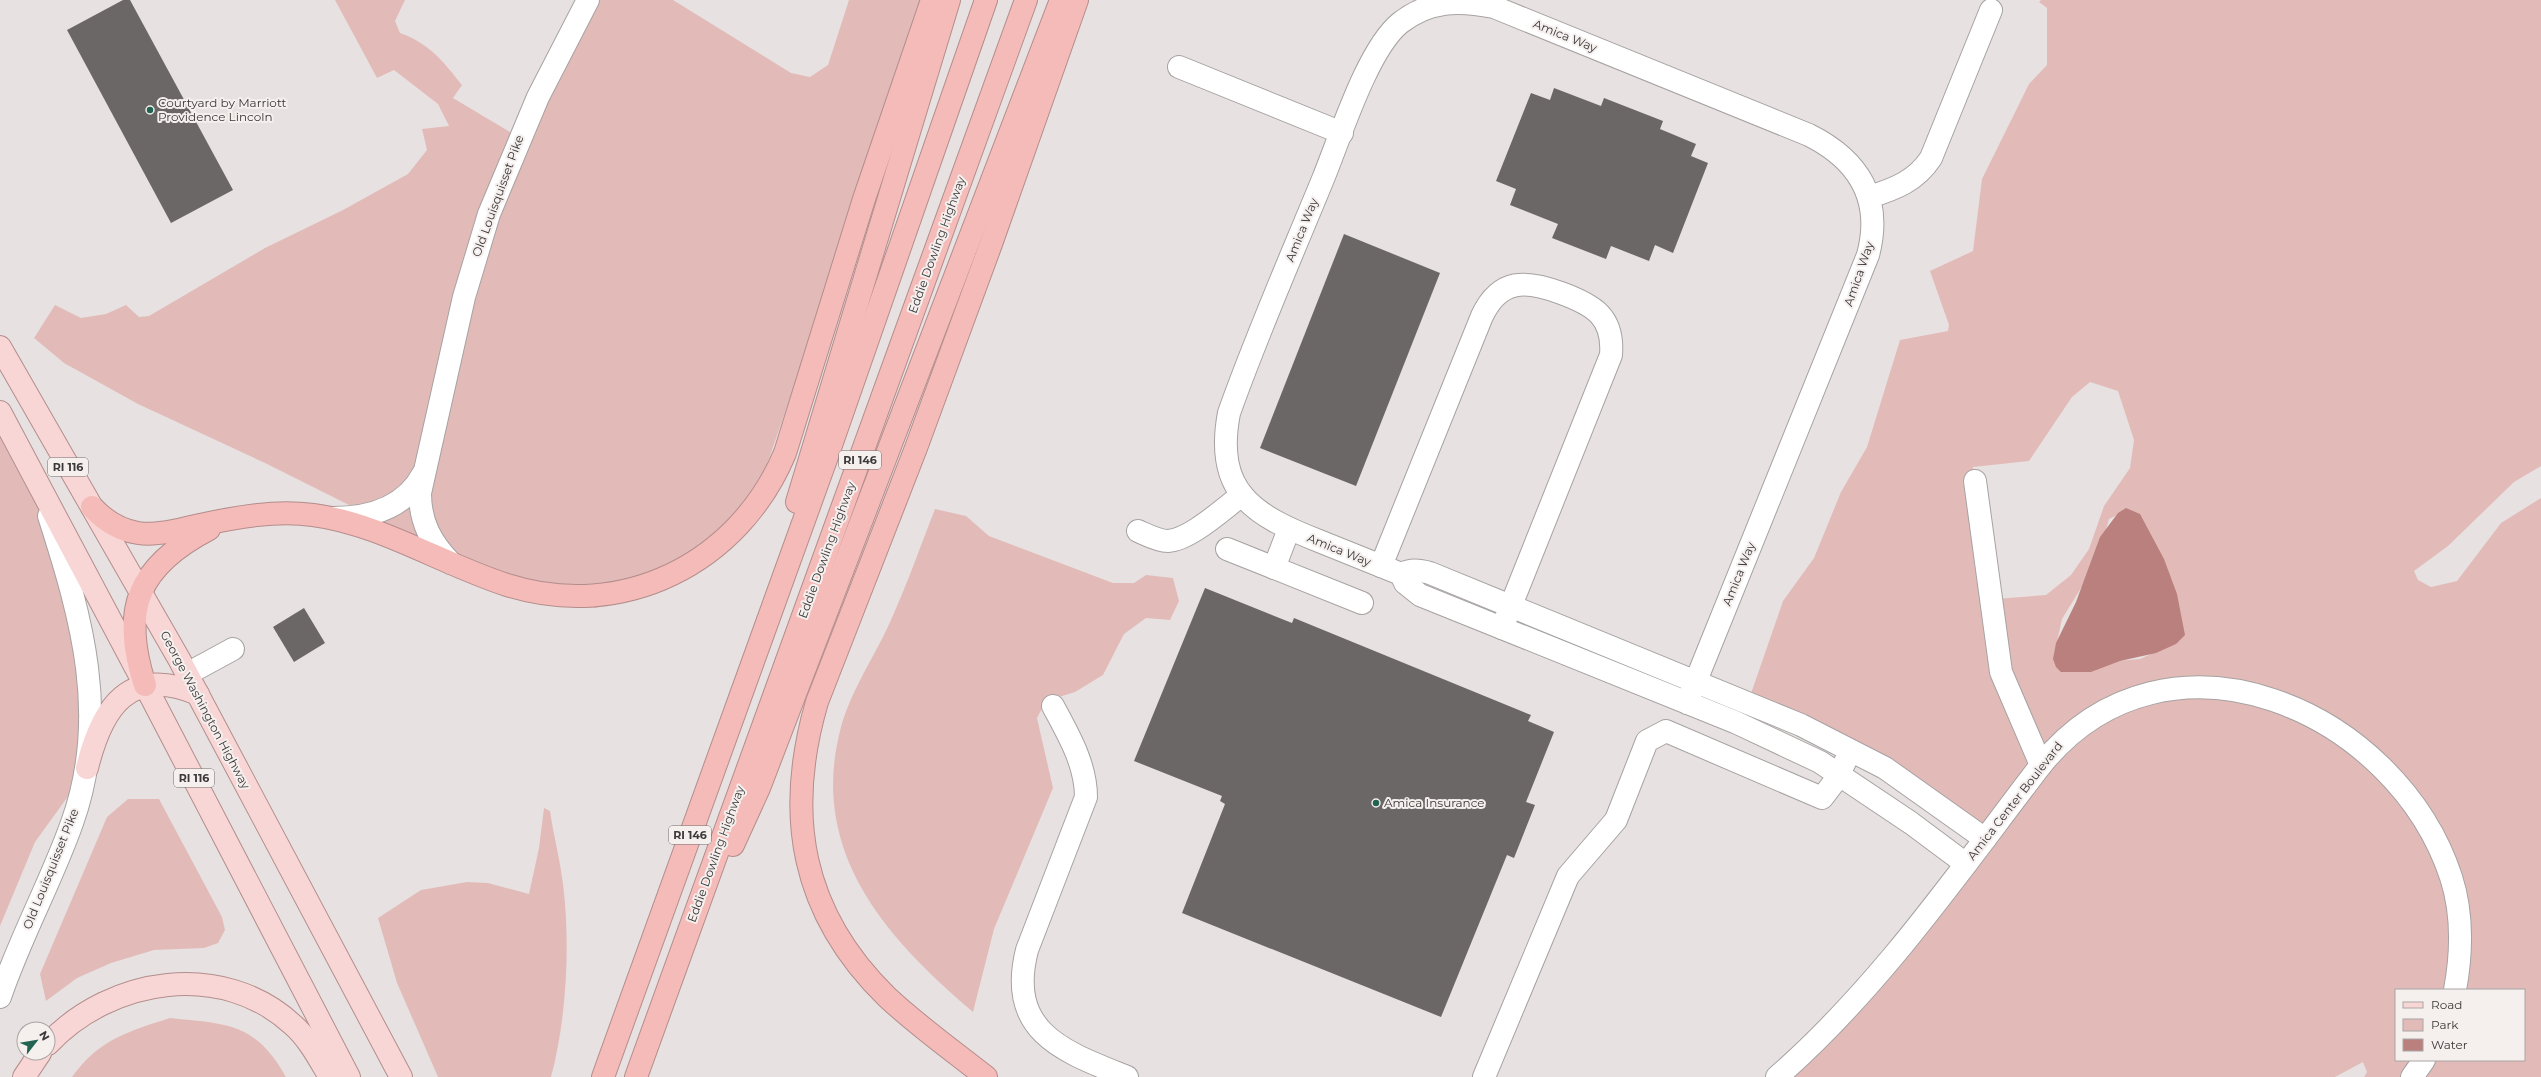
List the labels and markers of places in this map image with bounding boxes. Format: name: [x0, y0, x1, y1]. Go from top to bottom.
place label: Courtyard by Marriott Providence Lincoln: [158, 95, 287, 124]
marker: Courtyard by Marriott Providence Lincoln: [145, 105, 155, 115]
place label: Amica Insurance: [1384, 795, 1485, 810]
marker: Amica Insurance: [1371, 798, 1381, 808]

